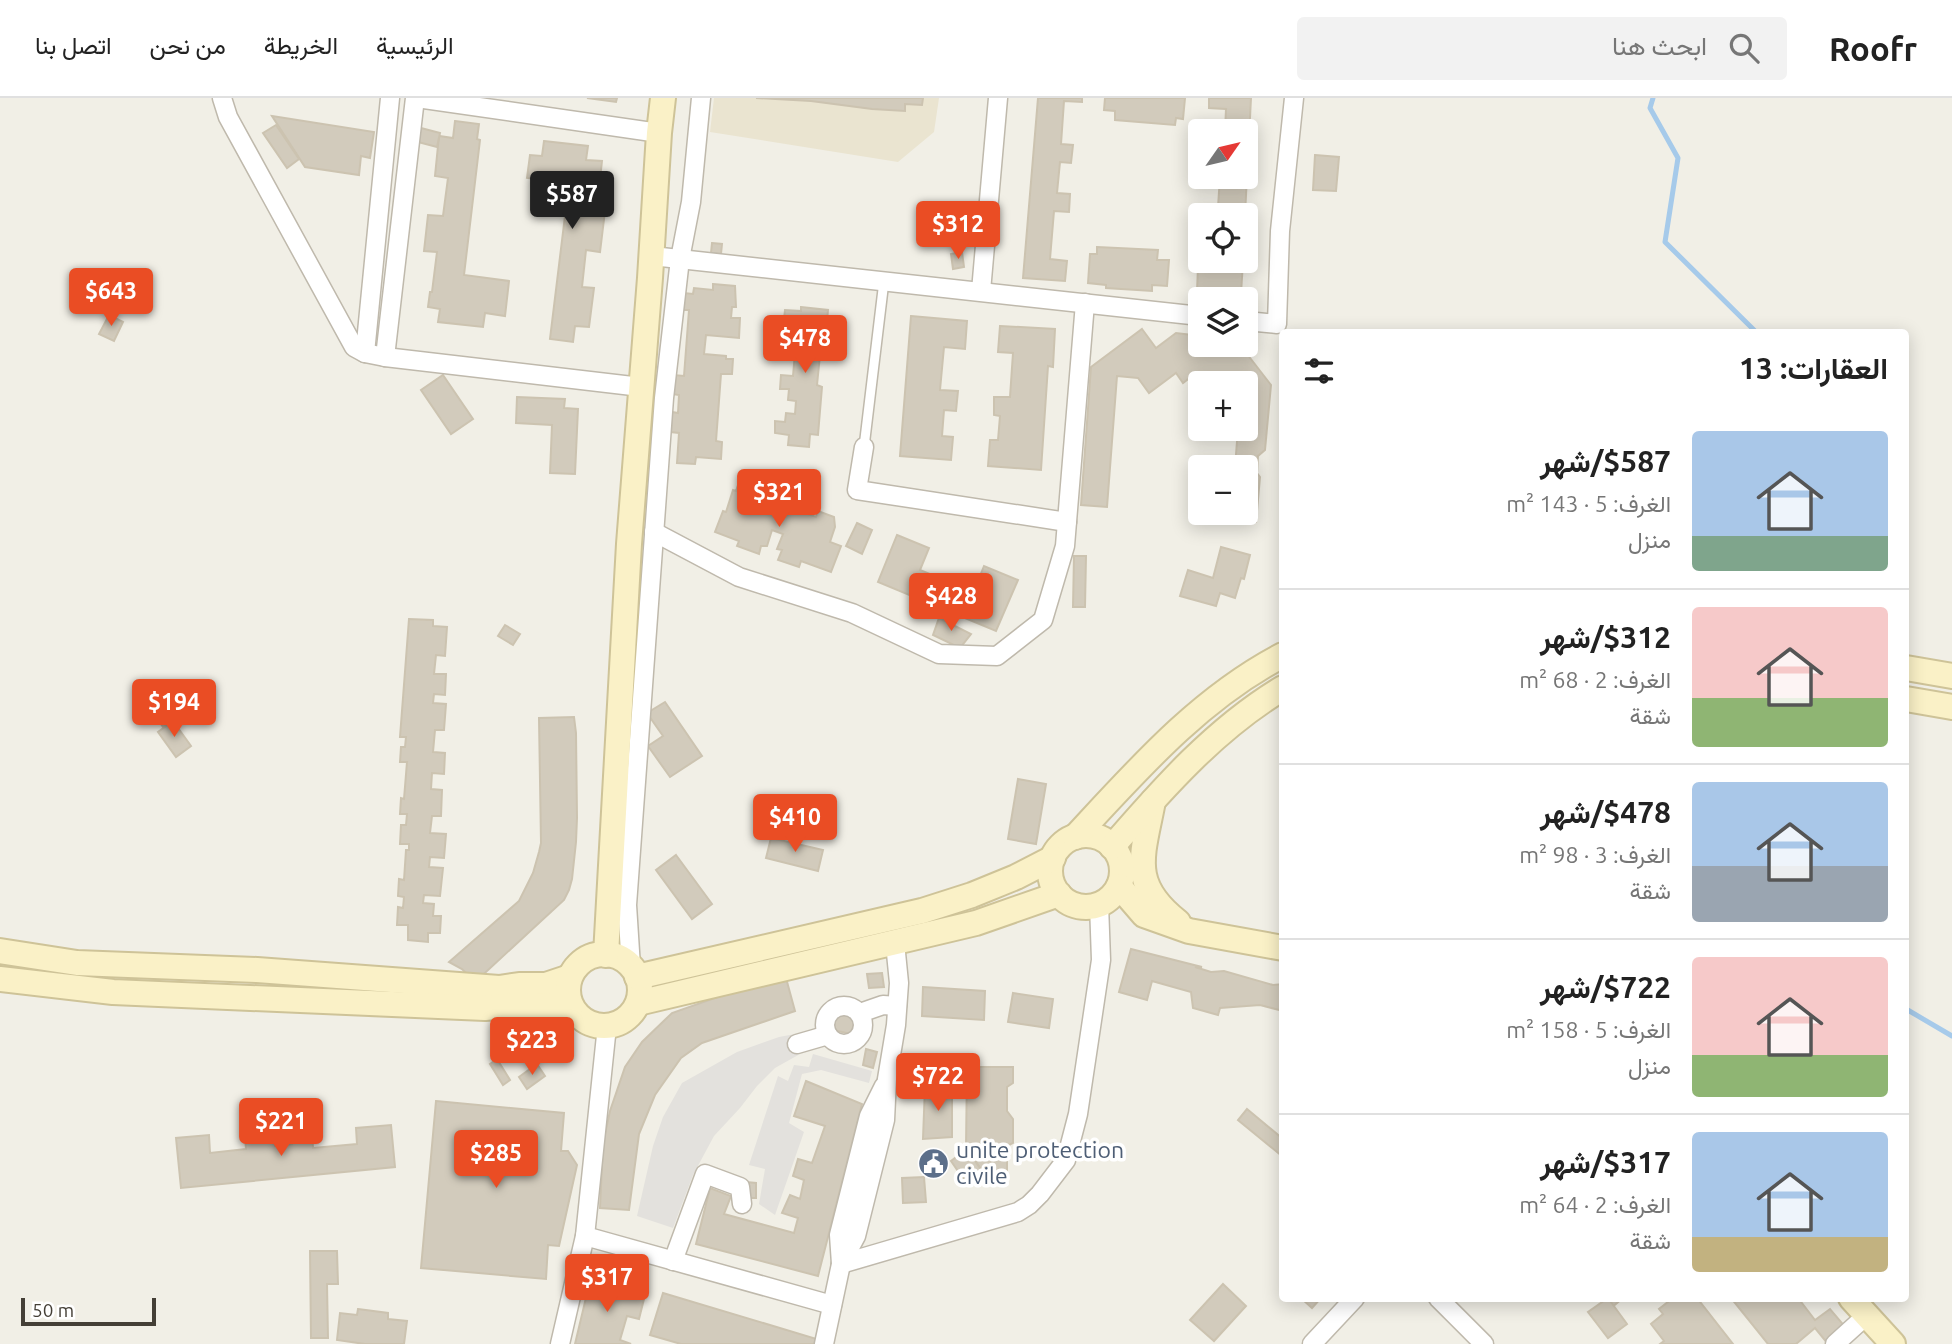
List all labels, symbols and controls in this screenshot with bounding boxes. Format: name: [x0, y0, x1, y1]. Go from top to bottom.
search box: [1297, 17, 1787, 80]
icon: search: [1725, 29, 1763, 67]
text: Roofr: [1829, 30, 1917, 67]
text: ابحث هنا: [1612, 31, 1707, 60]
text: اتصل بنا: [35, 32, 112, 59]
text: من نحن: [150, 32, 226, 59]
text: الخريطة: [264, 32, 338, 59]
text: الرئيسية: [376, 32, 454, 59]
north arrow: [1188, 119, 1258, 189]
map controls: [1188, 119, 1258, 525]
pin: $587: [531, 172, 613, 231]
text: $587: [546, 181, 598, 206]
pin: $312: [917, 202, 999, 261]
button: locate: [1188, 203, 1258, 273]
text: $312: [932, 211, 984, 236]
pin: $643: [70, 268, 152, 328]
text: $643: [85, 278, 137, 303]
button: layers: [1188, 287, 1258, 357]
pin: $478: [764, 316, 846, 375]
text: $478: [779, 325, 831, 350]
text: العقارات: 13: [1739, 351, 1888, 385]
icon: filters: [1300, 352, 1338, 390]
button: +: [1188, 371, 1258, 441]
text: $587/شهر: [1540, 444, 1671, 478]
button: −: [1188, 455, 1258, 525]
icon: home: [1748, 459, 1832, 543]
pin: $321: [738, 470, 820, 529]
text: $321: [753, 479, 805, 504]
text: الغرف: 5 · 143 m²: [1506, 491, 1671, 516]
text: منزل: [1628, 527, 1671, 552]
pin: $428: [910, 574, 992, 633]
text: $428: [925, 583, 977, 608]
text: $312/شهر: [1540, 620, 1671, 654]
icon: home: [1748, 635, 1832, 719]
text: الغرف: 2 · 68 m²: [1519, 667, 1671, 692]
pin: $194: [133, 680, 215, 739]
text: $194: [148, 689, 200, 714]
text: شقة: [1629, 703, 1671, 728]
pin: $410: [754, 794, 836, 854]
text: $478/شهر: [1540, 795, 1671, 829]
text: $410: [769, 804, 821, 829]
icon: home: [1748, 810, 1832, 894]
text: الغرف: 3 · 98 m²: [1519, 842, 1671, 867]
text: شقة: [1629, 878, 1671, 903]
text: $722/شهر: [1540, 970, 1671, 1004]
icon: home: [1748, 985, 1832, 1069]
text: الغرف: 5 · 158 m²: [1506, 1017, 1671, 1042]
pin: $223: [491, 1018, 573, 1077]
text: $223: [506, 1027, 558, 1052]
text: منزل: [1628, 1053, 1671, 1078]
pin: $722: [897, 1054, 979, 1113]
text: $722: [912, 1063, 964, 1088]
pin: $221: [240, 1098, 322, 1158]
text: $221: [255, 1108, 307, 1133]
pin: $285: [455, 1130, 537, 1190]
place label: unite protection civile: [956, 1137, 1124, 1188]
text: $285: [470, 1140, 522, 1165]
text: $317/شهر: [1540, 1145, 1671, 1179]
public building icon: unite protection civile: [916, 1146, 950, 1180]
icon: home: [1748, 1160, 1832, 1244]
text: الغرف: 2 · 64 m²: [1519, 1192, 1671, 1217]
text: شقة: [1629, 1228, 1671, 1253]
pin: $317: [566, 1254, 648, 1314]
text: $317: [581, 1264, 633, 1289]
scale bar: [21, 1295, 156, 1327]
text: 50 m: [32, 1299, 74, 1321]

